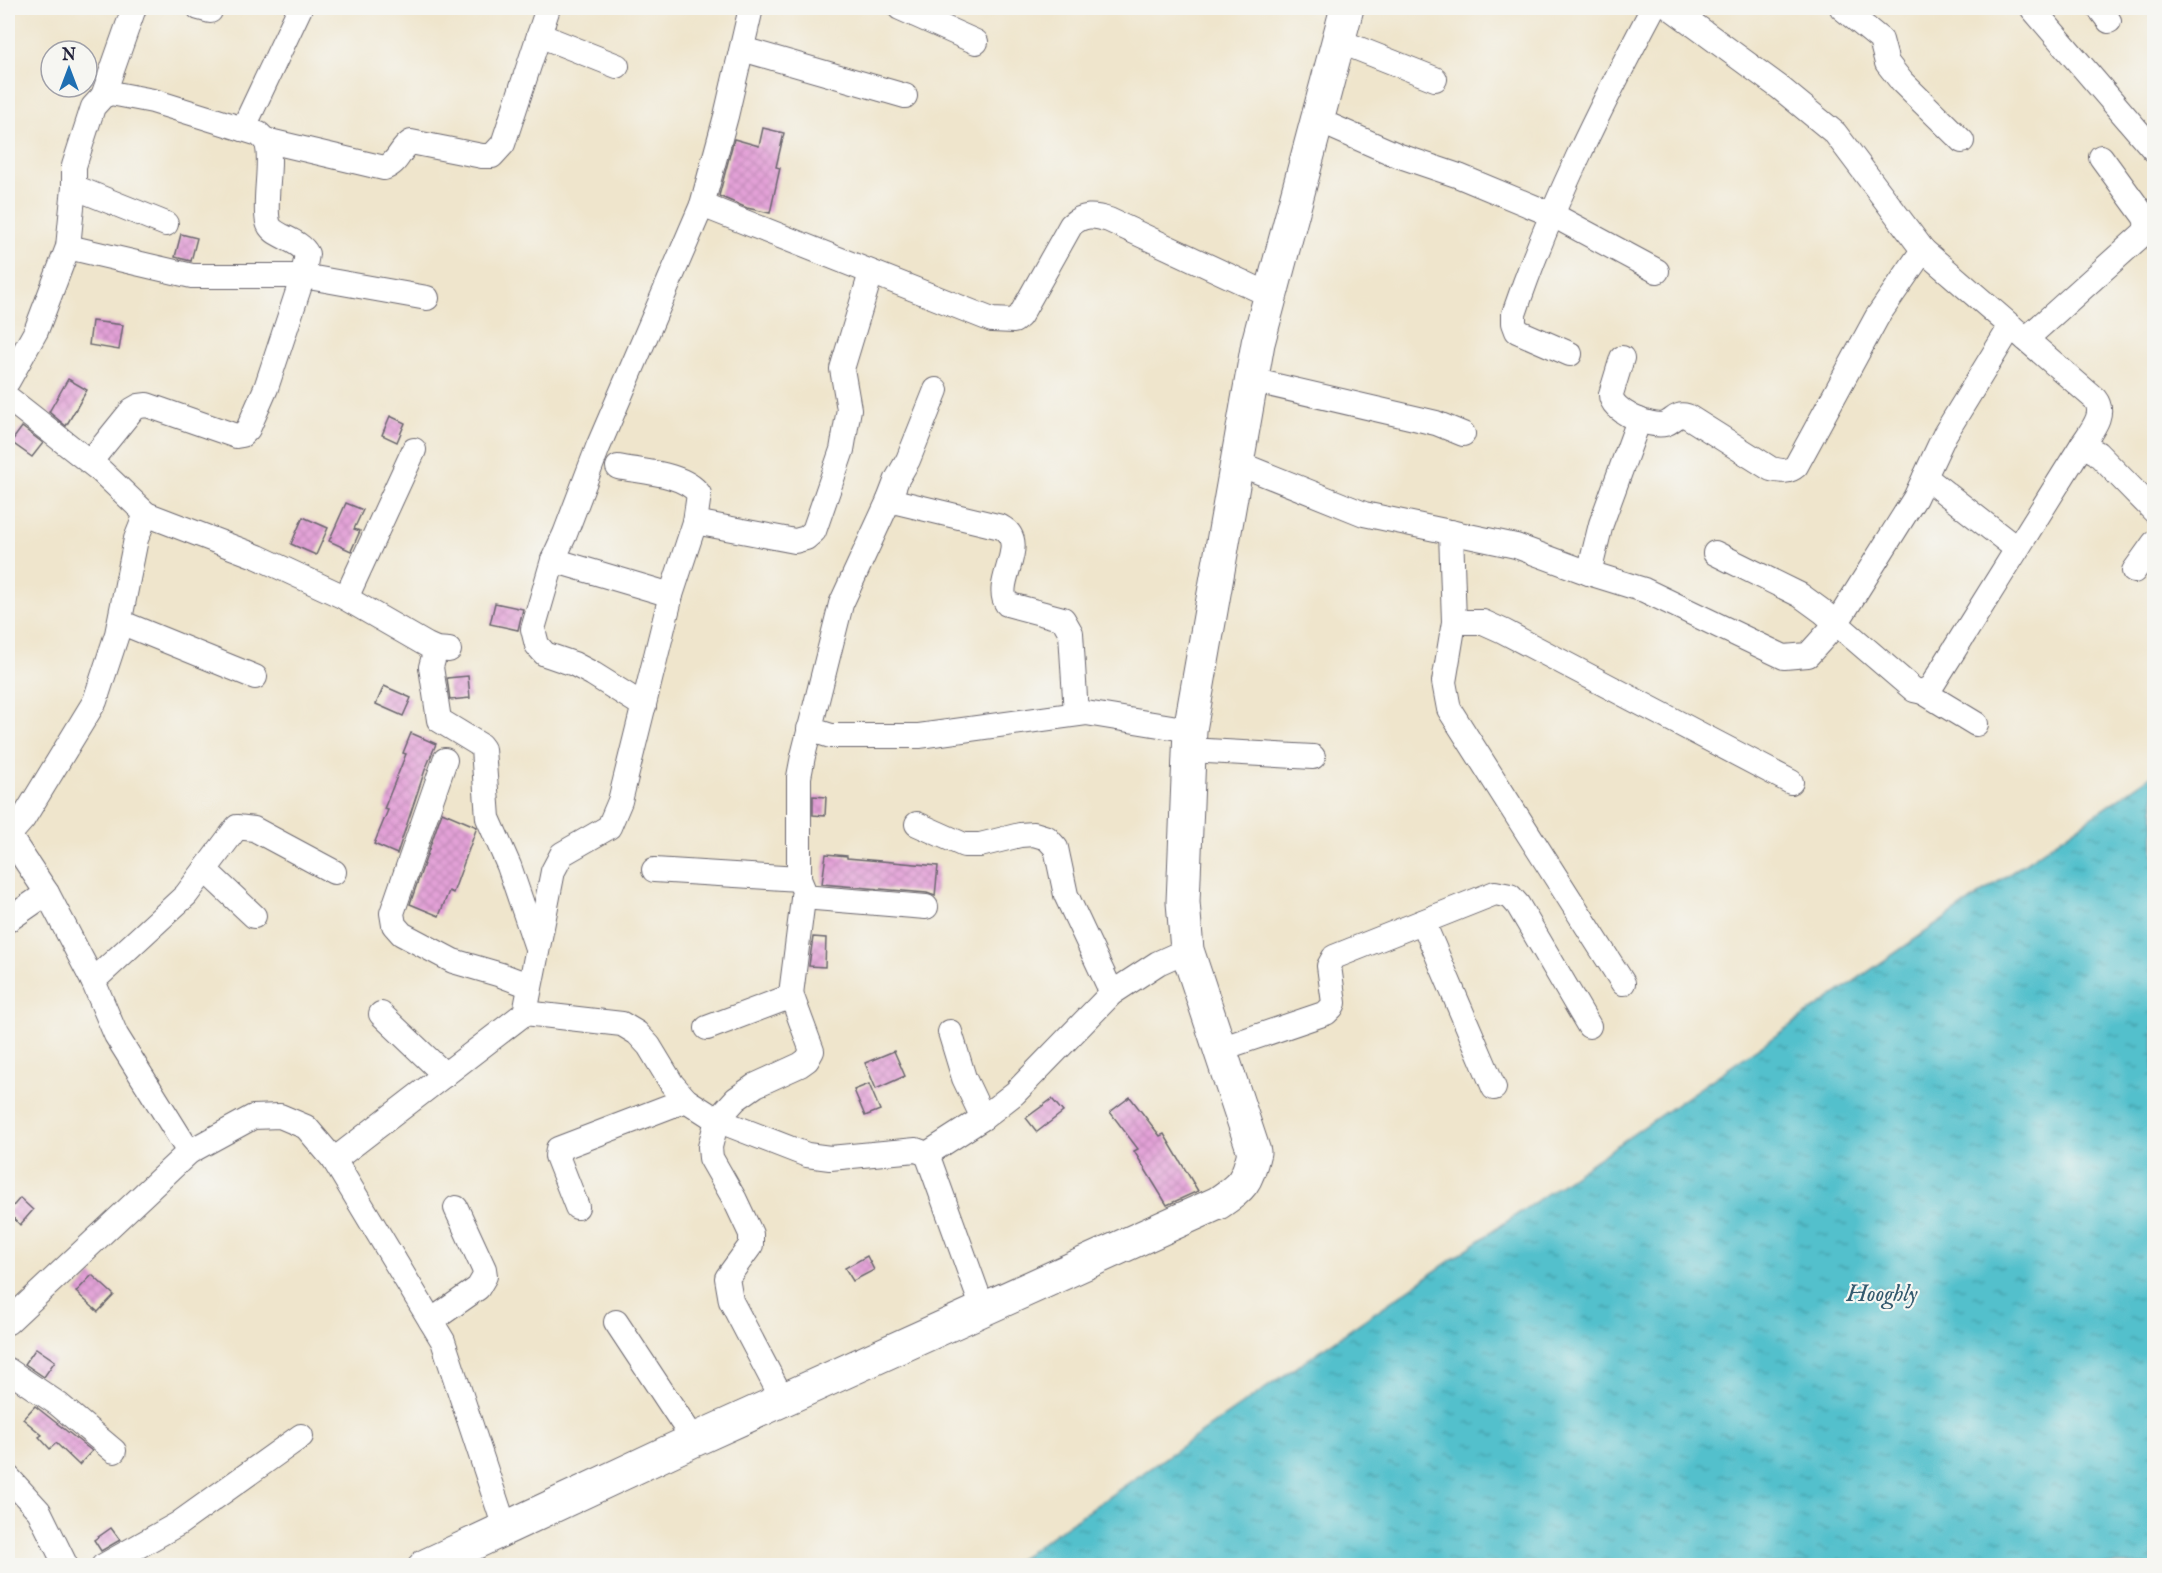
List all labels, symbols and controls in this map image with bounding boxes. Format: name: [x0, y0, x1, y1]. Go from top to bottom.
north arrow: [39, 39, 99, 99]
text: N: [61, 46, 76, 66]
water label: Hooghly: [1845, 1279, 1919, 1310]

